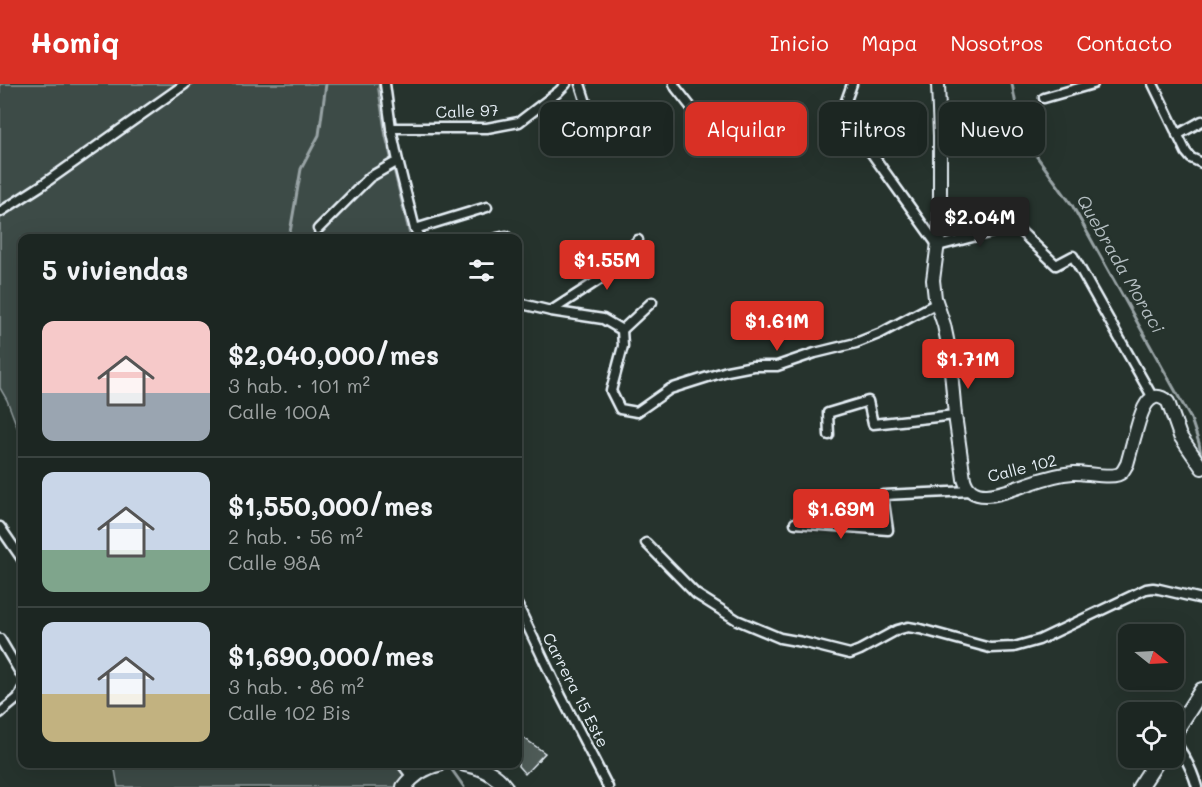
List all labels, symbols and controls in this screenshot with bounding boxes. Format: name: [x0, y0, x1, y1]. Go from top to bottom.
text: Homiq: [30, 24, 119, 60]
text: Inicio: [770, 29, 829, 56]
text: Mapa: [862, 29, 917, 56]
text: Nosotros: [950, 29, 1044, 56]
text: Contacto: [1077, 29, 1172, 56]
street label: Calle 97: [435, 99, 499, 122]
chip: Comprar: [540, 102, 673, 156]
chip: Alquilar: [685, 102, 807, 156]
chip: Filtros: [819, 102, 927, 156]
chip: Nuevo: [939, 102, 1045, 156]
water label: Quebrada Moraci: [1071, 190, 1171, 338]
pin: $2.04M: [931, 197, 1029, 248]
text: $2.04M: [944, 203, 1016, 229]
pin: $1.55M: [558, 240, 656, 291]
text: $1.55M: [574, 246, 640, 272]
text: 5 viviendas: [42, 253, 188, 287]
icon: filters: [465, 254, 498, 287]
pin: $1.61M: [728, 301, 826, 352]
text: $1.61M: [745, 307, 809, 333]
text: $2,040,000/mes: [228, 338, 439, 372]
pin: $1.71M: [919, 339, 1017, 390]
icon: home: [90, 345, 162, 417]
text: $1.71M: [936, 345, 1000, 371]
text: 3 hab. · 101 m²: [228, 372, 370, 398]
text: Calle 100A: [228, 398, 331, 424]
street label: Calle 102: [985, 449, 1059, 486]
text: $1,550,000/mes: [228, 489, 433, 523]
pin: $1.69M: [792, 489, 890, 540]
text: $1.69M: [807, 495, 875, 521]
icon: home: [90, 496, 162, 568]
text: 2 hab. · 56 m²: [228, 523, 363, 549]
text: Calle 98A: [228, 549, 321, 575]
north arrow: [1118, 624, 1184, 690]
map controls: [1118, 624, 1184, 768]
street label: Carrera 15 Este: [538, 629, 614, 751]
text: $1,690,000/mes: [228, 639, 434, 673]
icon: home: [90, 646, 162, 718]
text: 3 hab. · 86 m²: [228, 673, 364, 699]
text: Calle 102 Bis: [228, 699, 351, 725]
button: locate: [1118, 702, 1184, 768]

